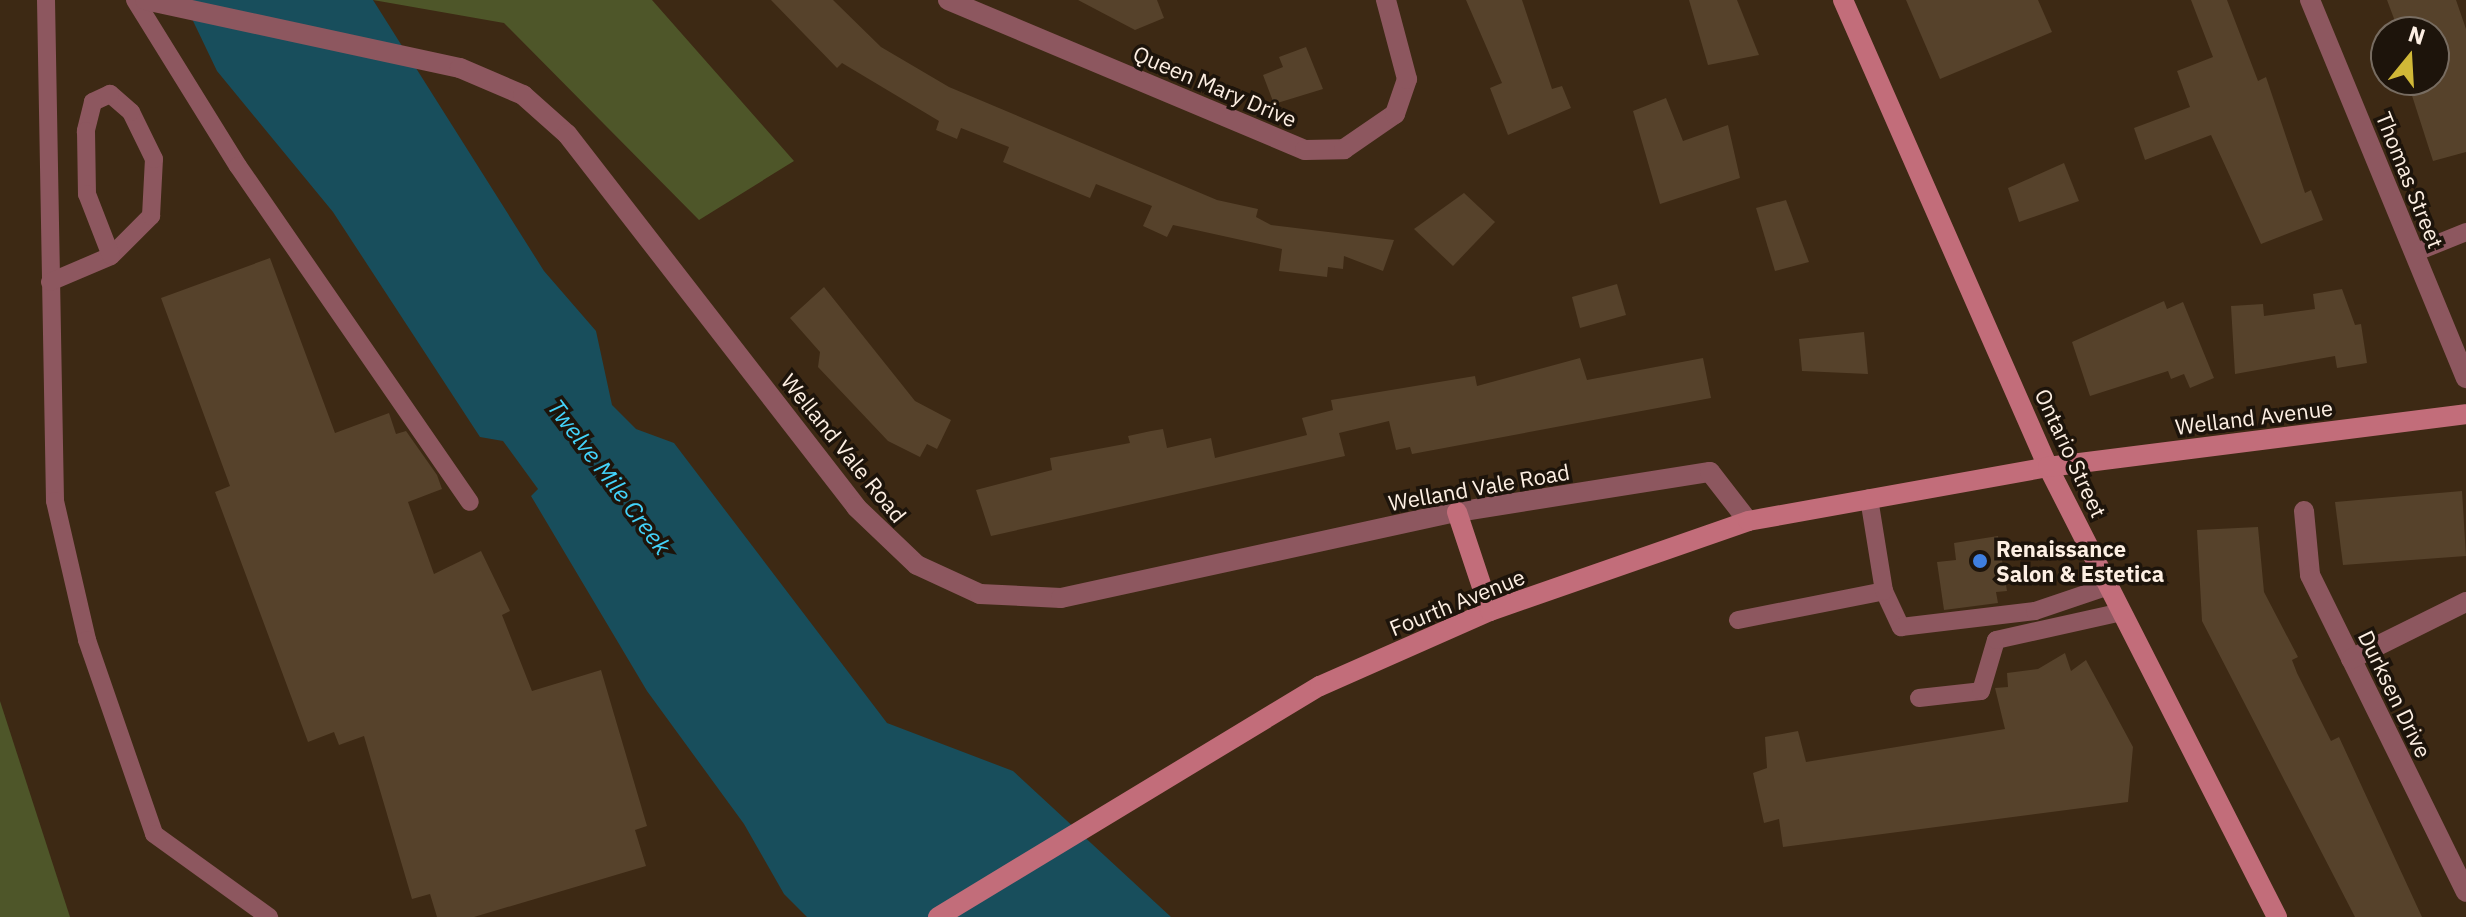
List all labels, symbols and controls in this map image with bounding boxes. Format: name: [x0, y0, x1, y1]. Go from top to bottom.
north arrow: [2370, 16, 2450, 96]
text: N: [2405, 18, 2429, 51]
street label: Queen Mary Drive: [1129, 40, 1301, 132]
street label: Thomas Street: [2371, 108, 2449, 252]
street label: Welland Vale Road: [776, 368, 912, 528]
street label: Ontario Street: [2030, 384, 2112, 522]
water label: Twelve Mile Creek: [541, 394, 677, 560]
street label: Welland Avenue: [2174, 394, 2334, 440]
street label: Welland Vale Road: [1386, 458, 1572, 516]
place label: Renaissance Salon & Estetica: [1996, 535, 2164, 586]
marker: Renaissance Salon & Estetica: [1971, 552, 1989, 570]
street label: Fourth Avenue: [1385, 563, 1529, 641]
street label: Durksen Drive: [2353, 626, 2437, 762]

